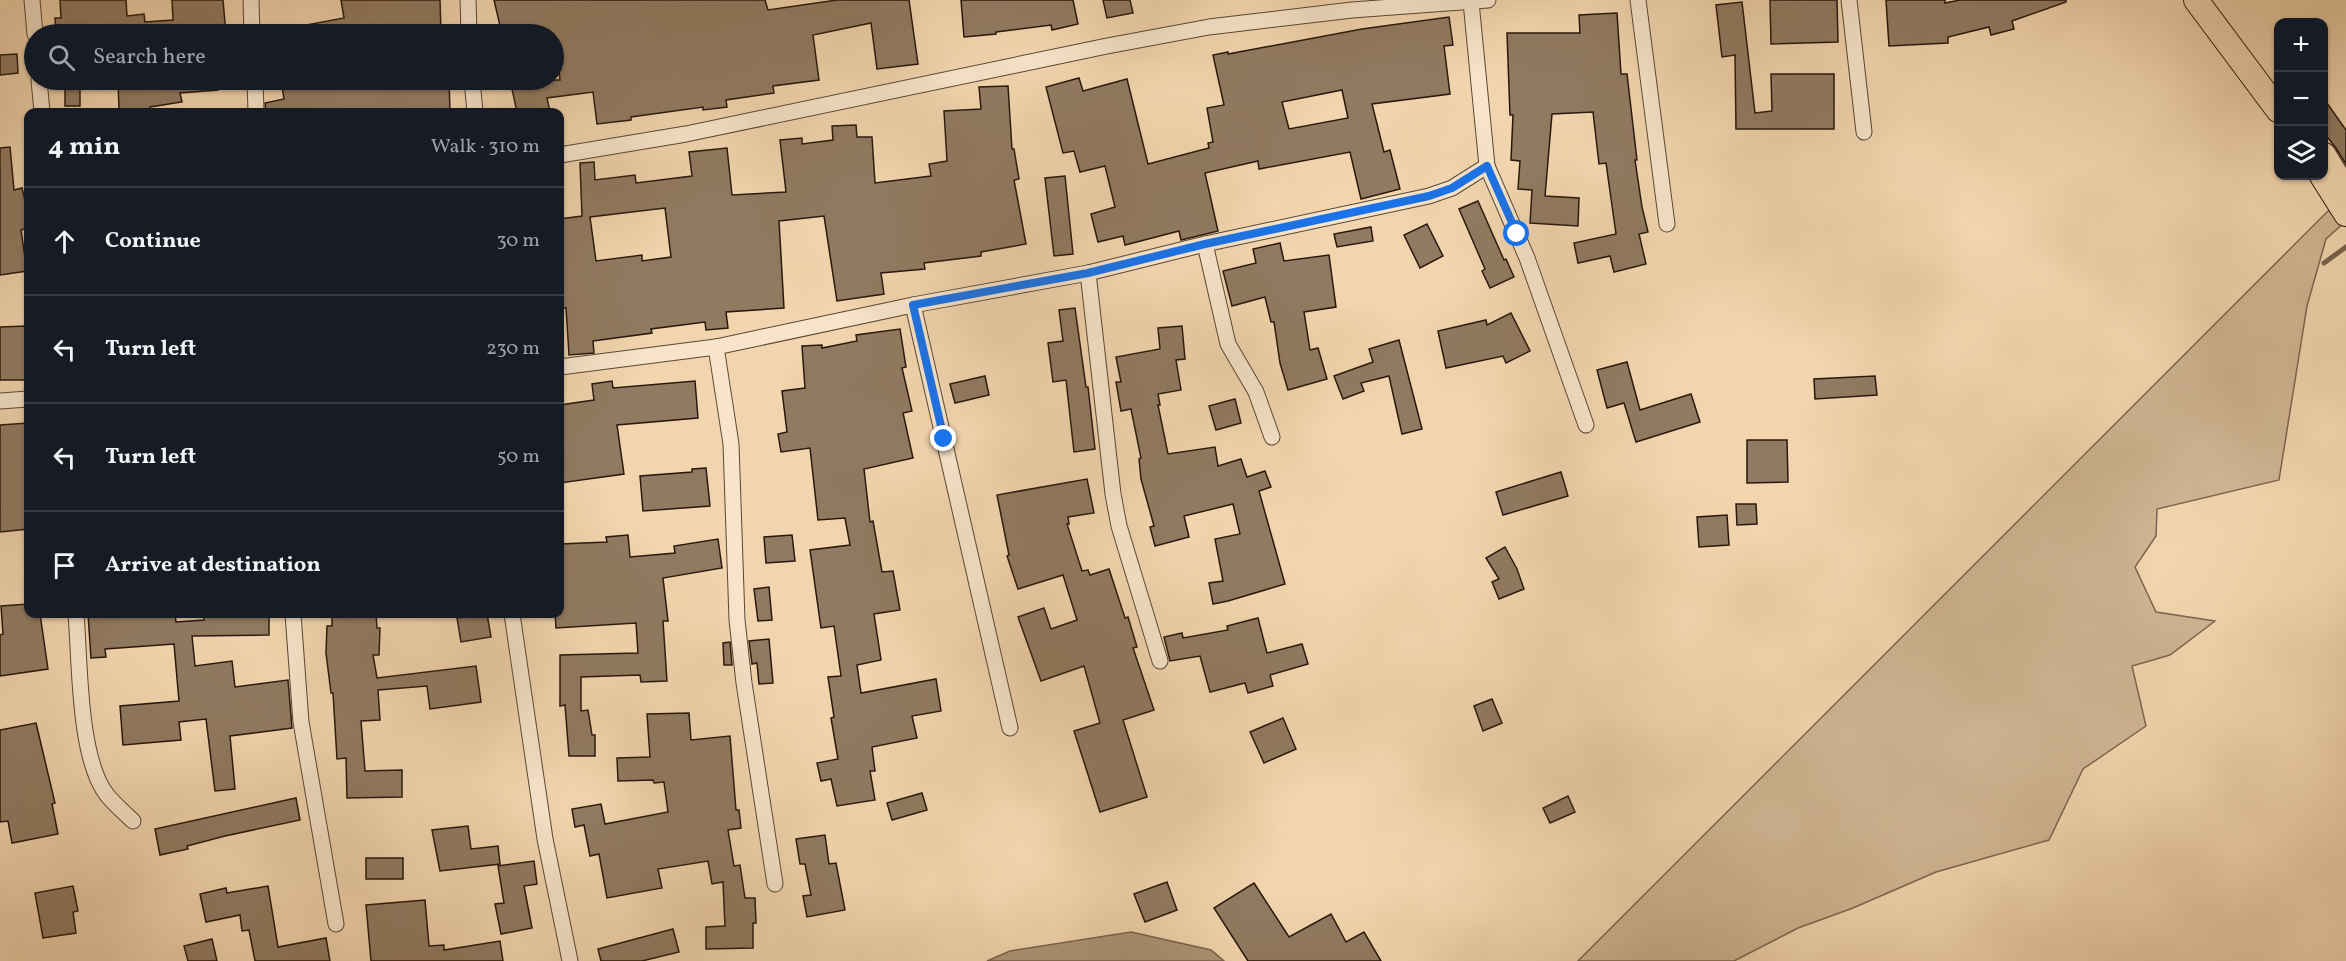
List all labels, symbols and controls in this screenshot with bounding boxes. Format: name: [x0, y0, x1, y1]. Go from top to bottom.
map controls: [2274, 18, 2328, 180]
button: +: [2274, 18, 2328, 72]
search box: [24, 24, 564, 90]
icon: search: [45, 41, 78, 74]
text: Search here: [93, 42, 206, 73]
button: −: [2274, 72, 2328, 126]
button: layers: [2274, 126, 2328, 180]
text: 4 min: [48, 129, 120, 165]
text: Walk · 310 m: [431, 133, 540, 161]
route start: [1503, 220, 1529, 246]
icon: ahead: [48, 225, 81, 258]
text: Continue: [105, 226, 201, 257]
text: 30 m: [496, 227, 540, 255]
icon: left: [48, 333, 81, 366]
text: Turn left: [105, 334, 196, 365]
text: 230 m: [486, 335, 540, 363]
route end: [930, 425, 956, 451]
icon: left: [48, 441, 81, 474]
text: Turn left: [105, 442, 196, 473]
text: 50 m: [497, 443, 540, 471]
icon: arrive: [48, 549, 81, 582]
text: Arrive at destination: [105, 550, 321, 581]

